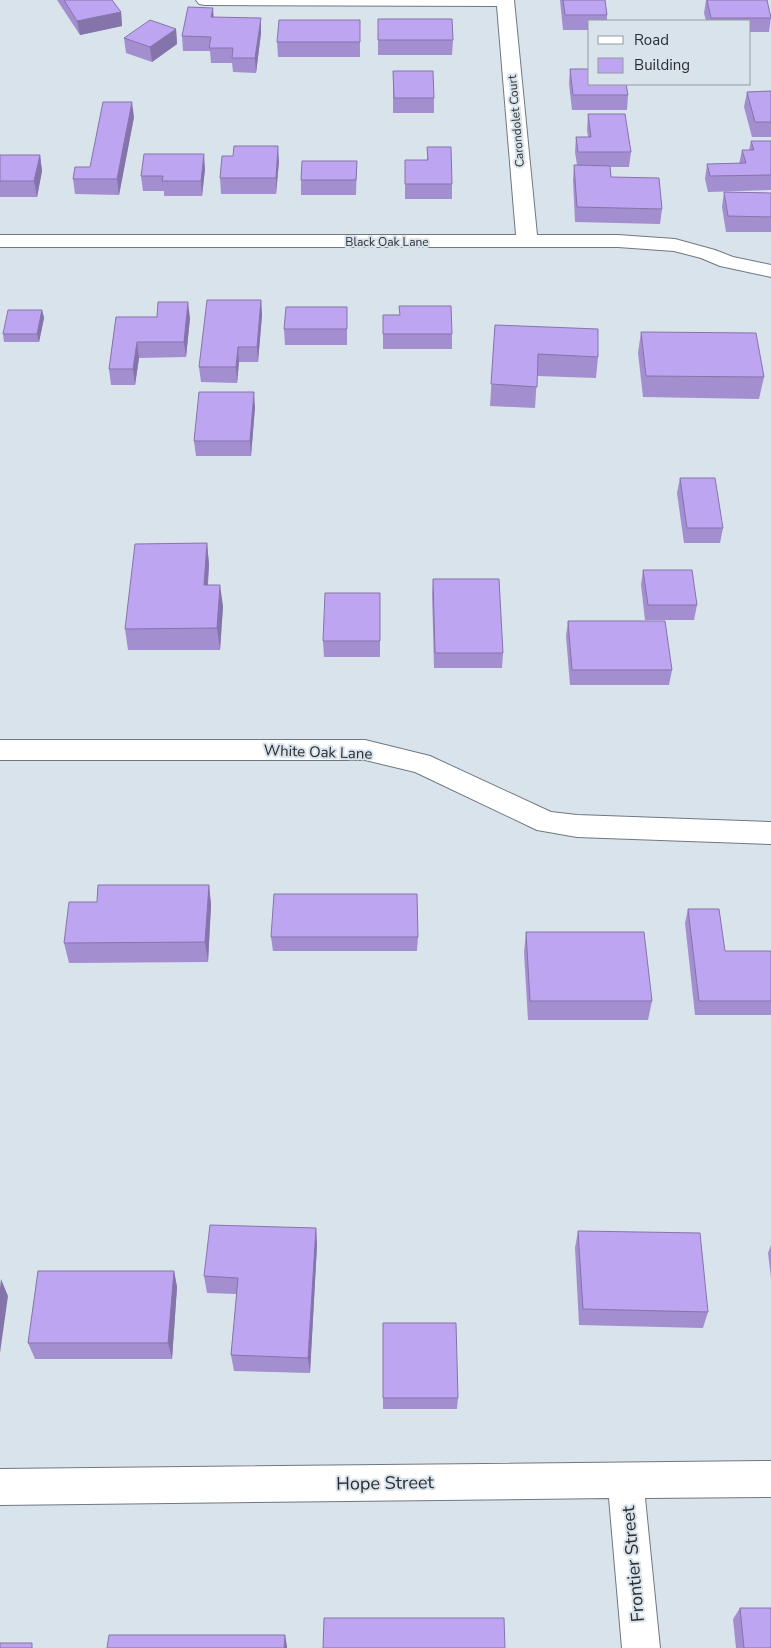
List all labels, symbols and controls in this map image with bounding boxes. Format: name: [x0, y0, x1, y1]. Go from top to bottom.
legend: [588, 20, 751, 85]
text: Road: [634, 30, 669, 50]
text: Building: [634, 55, 690, 75]
street label: Carondolet Court: [504, 73, 528, 168]
street label: Black Oak Lane: [345, 234, 429, 250]
street label: White Oak Lane: [263, 740, 373, 764]
street label: Hope Street: [336, 1470, 435, 1496]
street label: Frontier Street: [616, 1504, 650, 1623]

